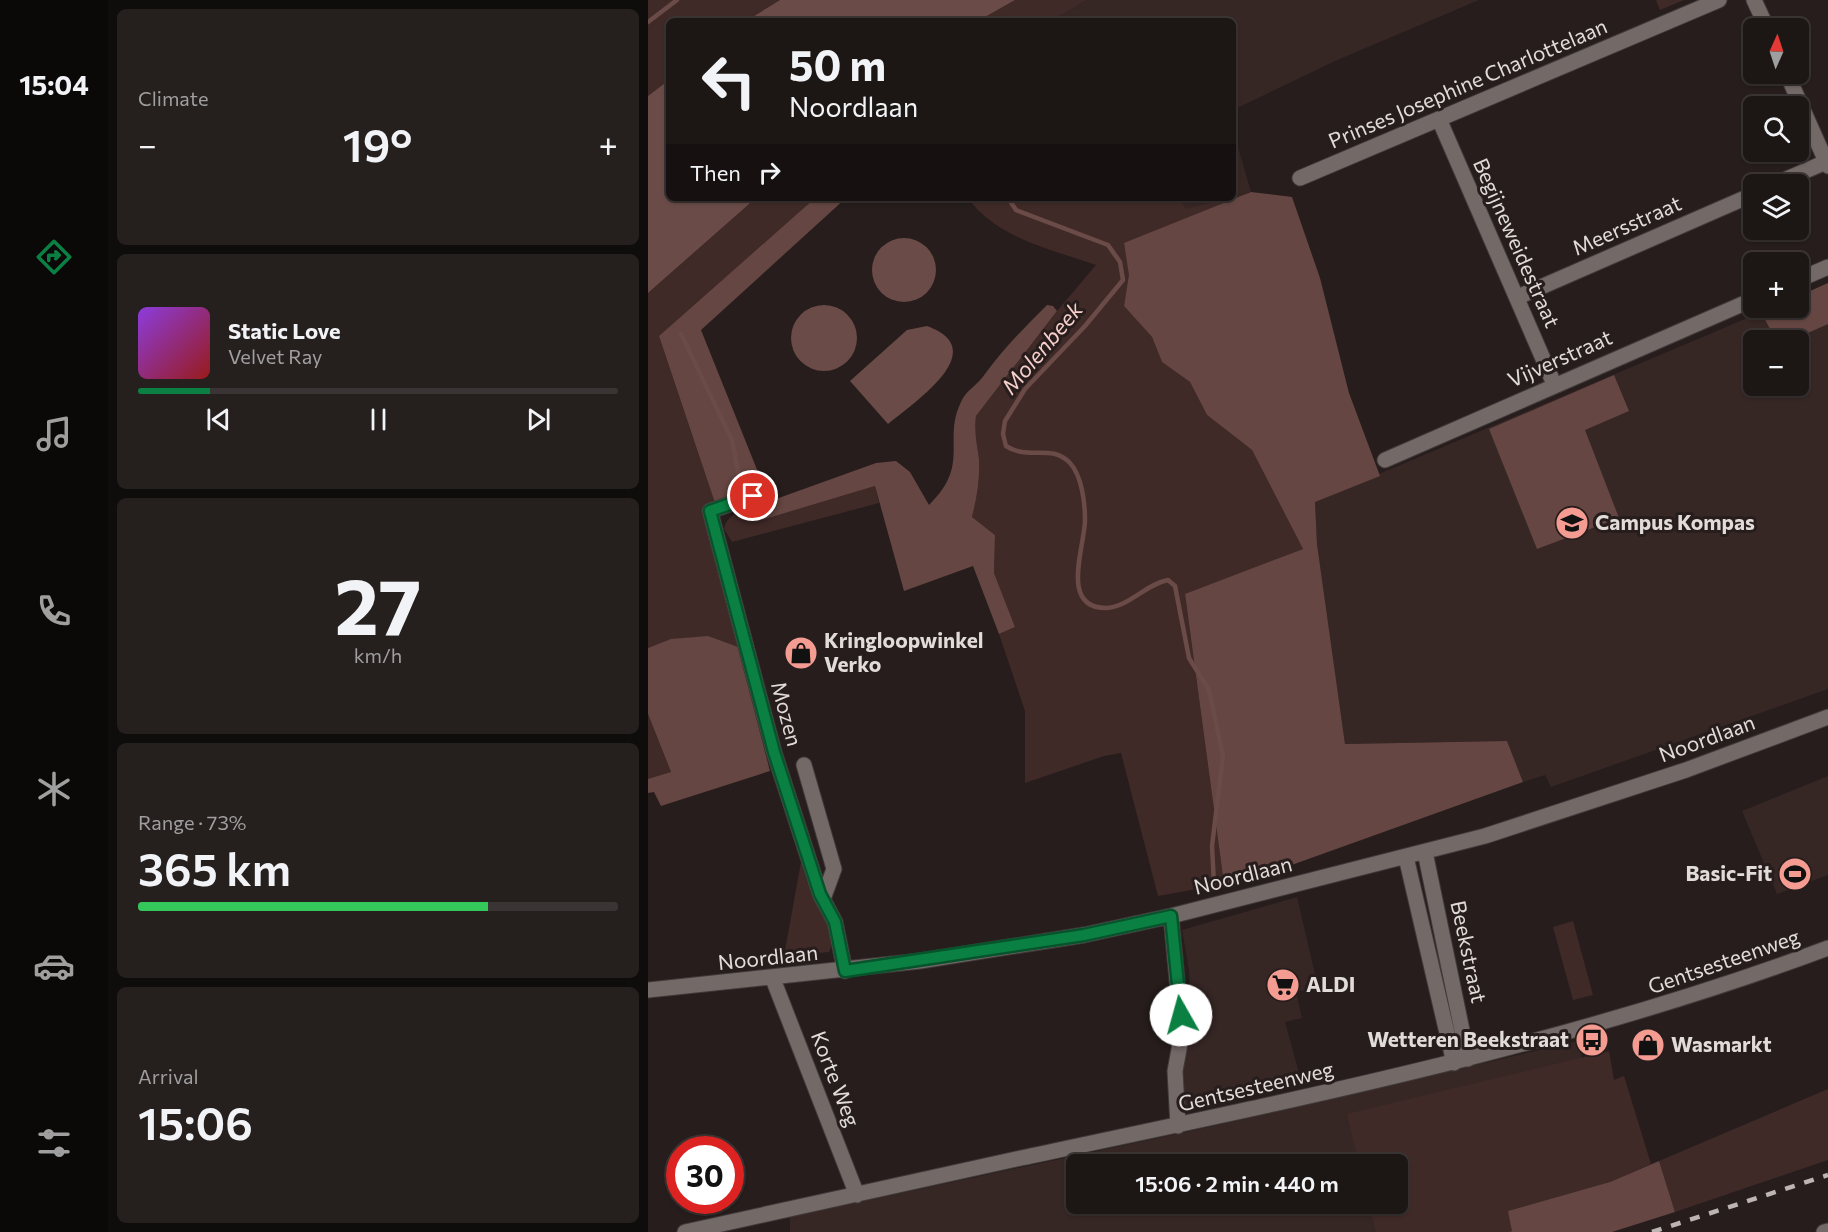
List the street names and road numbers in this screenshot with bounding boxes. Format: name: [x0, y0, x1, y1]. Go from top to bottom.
street label: Prinses Josephine Charlottelaan: [1324, 12, 1611, 153]
street label: Begijneweidestraat: [1469, 154, 1566, 331]
street label: Meersstraat: [1568, 189, 1685, 260]
street label: Vijverstraat: [1503, 324, 1615, 392]
street label: Mozen: [767, 678, 808, 749]
street label: Noordlaan: [1655, 709, 1758, 767]
street label: Noordlaan: [1191, 850, 1294, 899]
street label: Beekstraat: [1446, 898, 1493, 1005]
street label: Gentsesteenweg: [1644, 923, 1803, 998]
street label: Noordlaan: [717, 939, 819, 974]
street label: Korte Weg: [807, 1027, 866, 1130]
street label: Gentsesteenweg: [1176, 1056, 1336, 1116]

